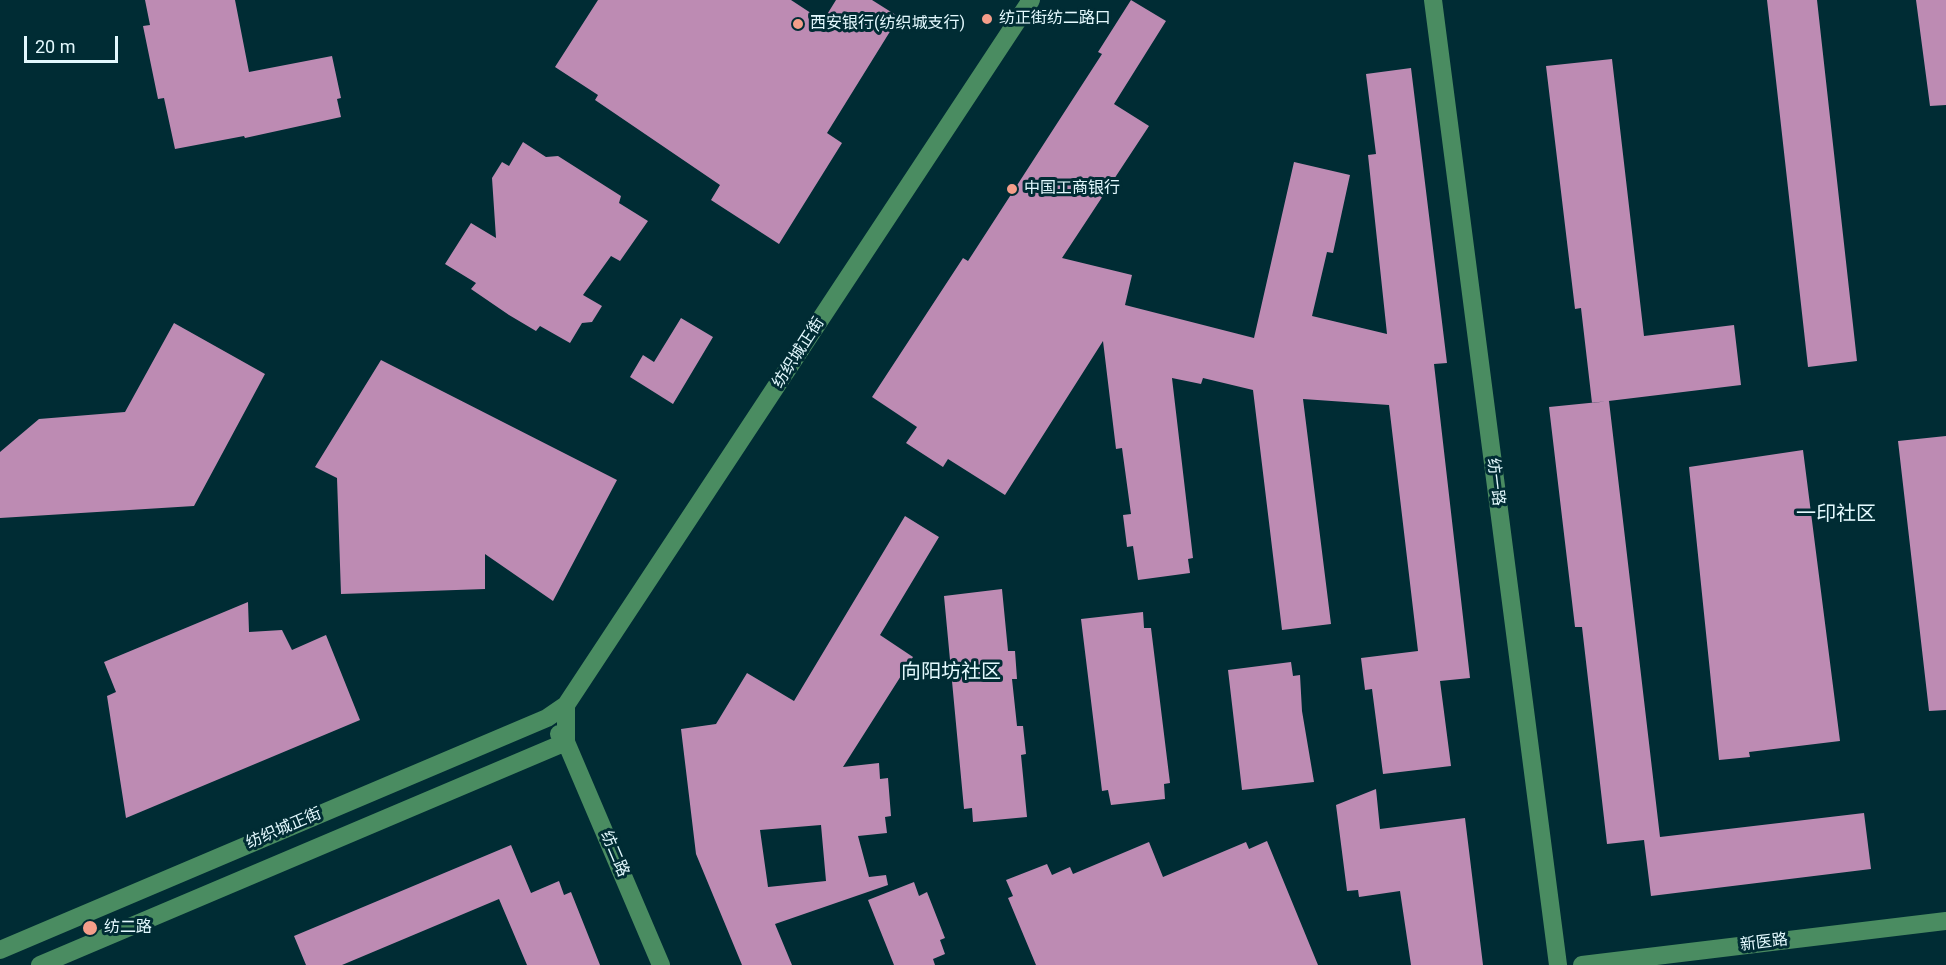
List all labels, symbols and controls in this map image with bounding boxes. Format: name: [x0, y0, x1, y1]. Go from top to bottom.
place label: 纺正街纺二路口: [999, 9, 1111, 29]
marker: 纺正街纺二路口: [980, 12, 994, 26]
place label: 西安银行(纺织城支行): [810, 14, 965, 34]
marker: 西安银行(纺织城支行): [791, 17, 805, 31]
scale bar: [27, 24, 122, 62]
text: 20 m: [35, 36, 75, 57]
place label: 中国工商银行: [1024, 179, 1120, 199]
marker: 中国工商银行: [1005, 182, 1019, 196]
street label: 纺织城正街: [769, 314, 829, 392]
street label: 纺一路: [1483, 457, 1507, 507]
district label: 一印社区: [1796, 503, 1876, 527]
district label: 向阳坊社区: [901, 661, 1001, 685]
street label: 纺织城正街: [243, 805, 325, 853]
street label: 纺二路: [596, 828, 632, 880]
place label: 纺二路: [104, 918, 152, 938]
marker: 纺二路: [81, 919, 99, 937]
street label: 新医路: [1739, 931, 1789, 955]

